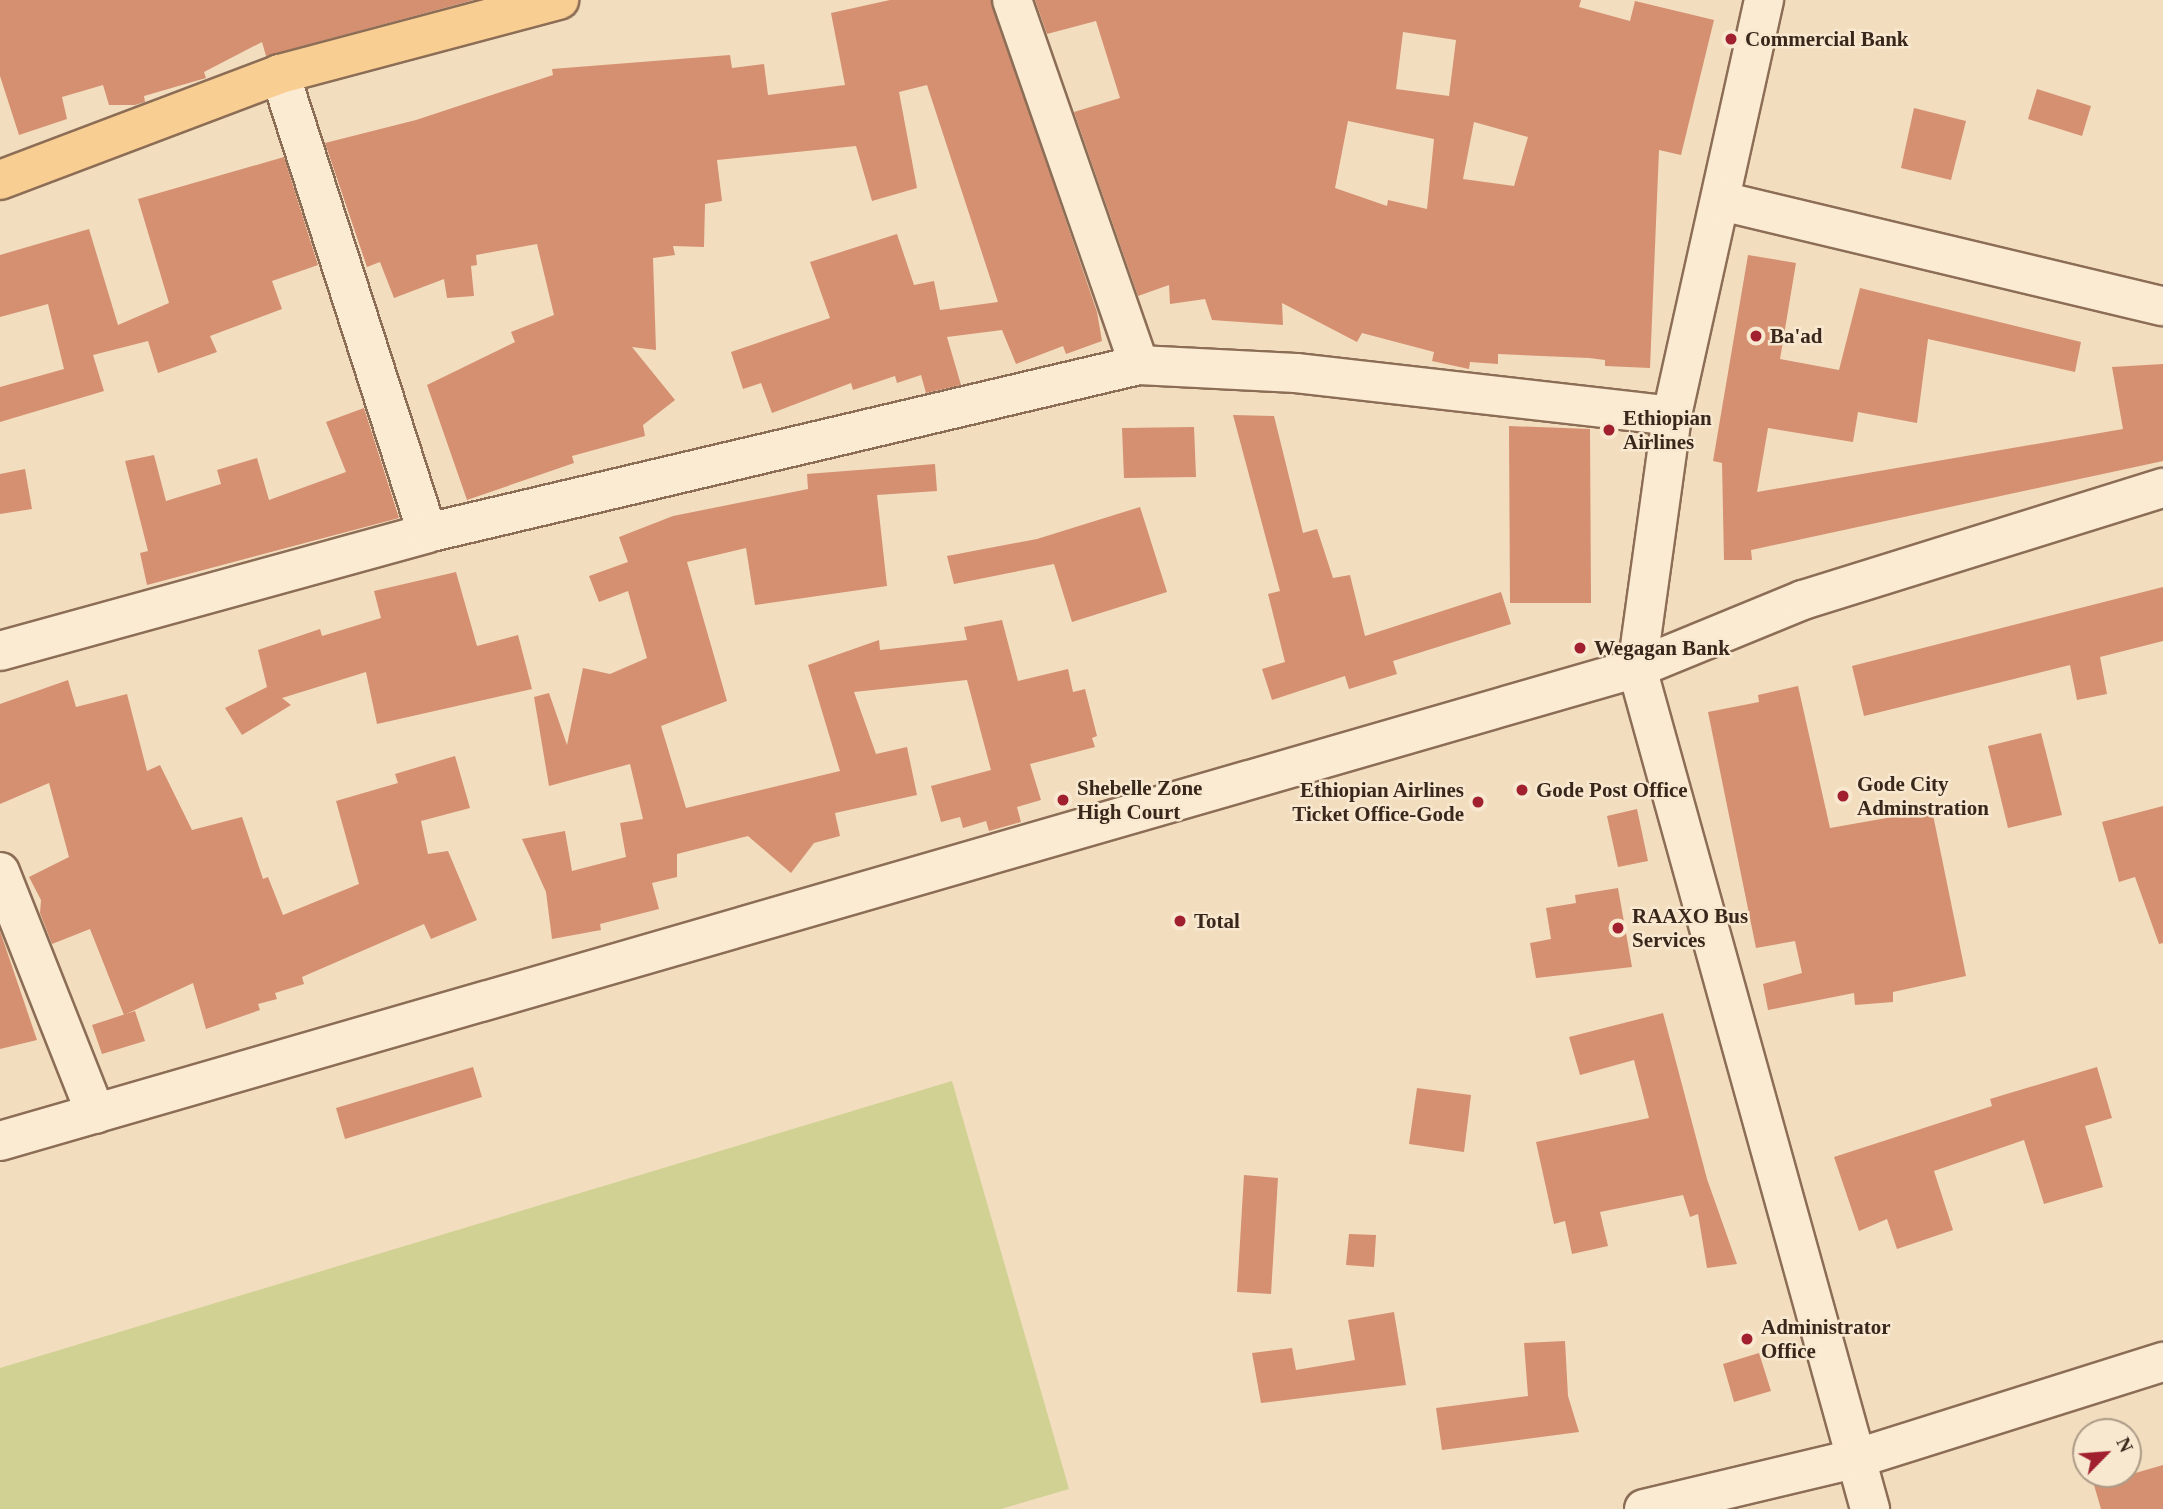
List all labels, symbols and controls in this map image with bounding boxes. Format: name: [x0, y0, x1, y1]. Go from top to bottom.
place label: Commercial Bank: [1745, 26, 1909, 52]
marker: Commercial Bank: [1723, 31, 1739, 47]
place label: Ba'ad: [1770, 323, 1823, 349]
marker: Ba'ad: [1748, 328, 1764, 344]
place label: Ethiopian Airlines: [1623, 405, 1712, 455]
marker: Ethiopian Airlines: [1601, 422, 1617, 438]
place label: Wegagan Bank: [1594, 635, 1730, 661]
marker: Wegagan Bank: [1572, 640, 1588, 656]
place label: Gode City Adminstration: [1857, 771, 1989, 821]
place label: Shebelle Zone High Court: [1077, 775, 1202, 825]
place label: Ethiopian Airlines Ticket Office-Gode: [1292, 777, 1464, 827]
place label: Gode Post Office: [1536, 777, 1688, 803]
marker: Gode Post Office: [1514, 782, 1530, 798]
marker: Gode City Adminstration: [1835, 788, 1851, 804]
marker: Shebelle Zone High Court: [1055, 792, 1071, 808]
marker: Ethiopian Airlines Ticket Office-Gode: [1470, 794, 1486, 810]
place label: RAAXO Bus Services: [1632, 903, 1748, 953]
place label: Total: [1194, 908, 1240, 934]
marker: Total: [1172, 913, 1188, 929]
marker: RAAXO Bus Services: [1610, 920, 1626, 936]
place label: Administrator Office: [1761, 1314, 1890, 1364]
marker: Administrator Office: [1739, 1331, 1755, 1347]
north arrow: [2072, 1418, 2142, 1488]
text: N: [2112, 1434, 2137, 1455]

